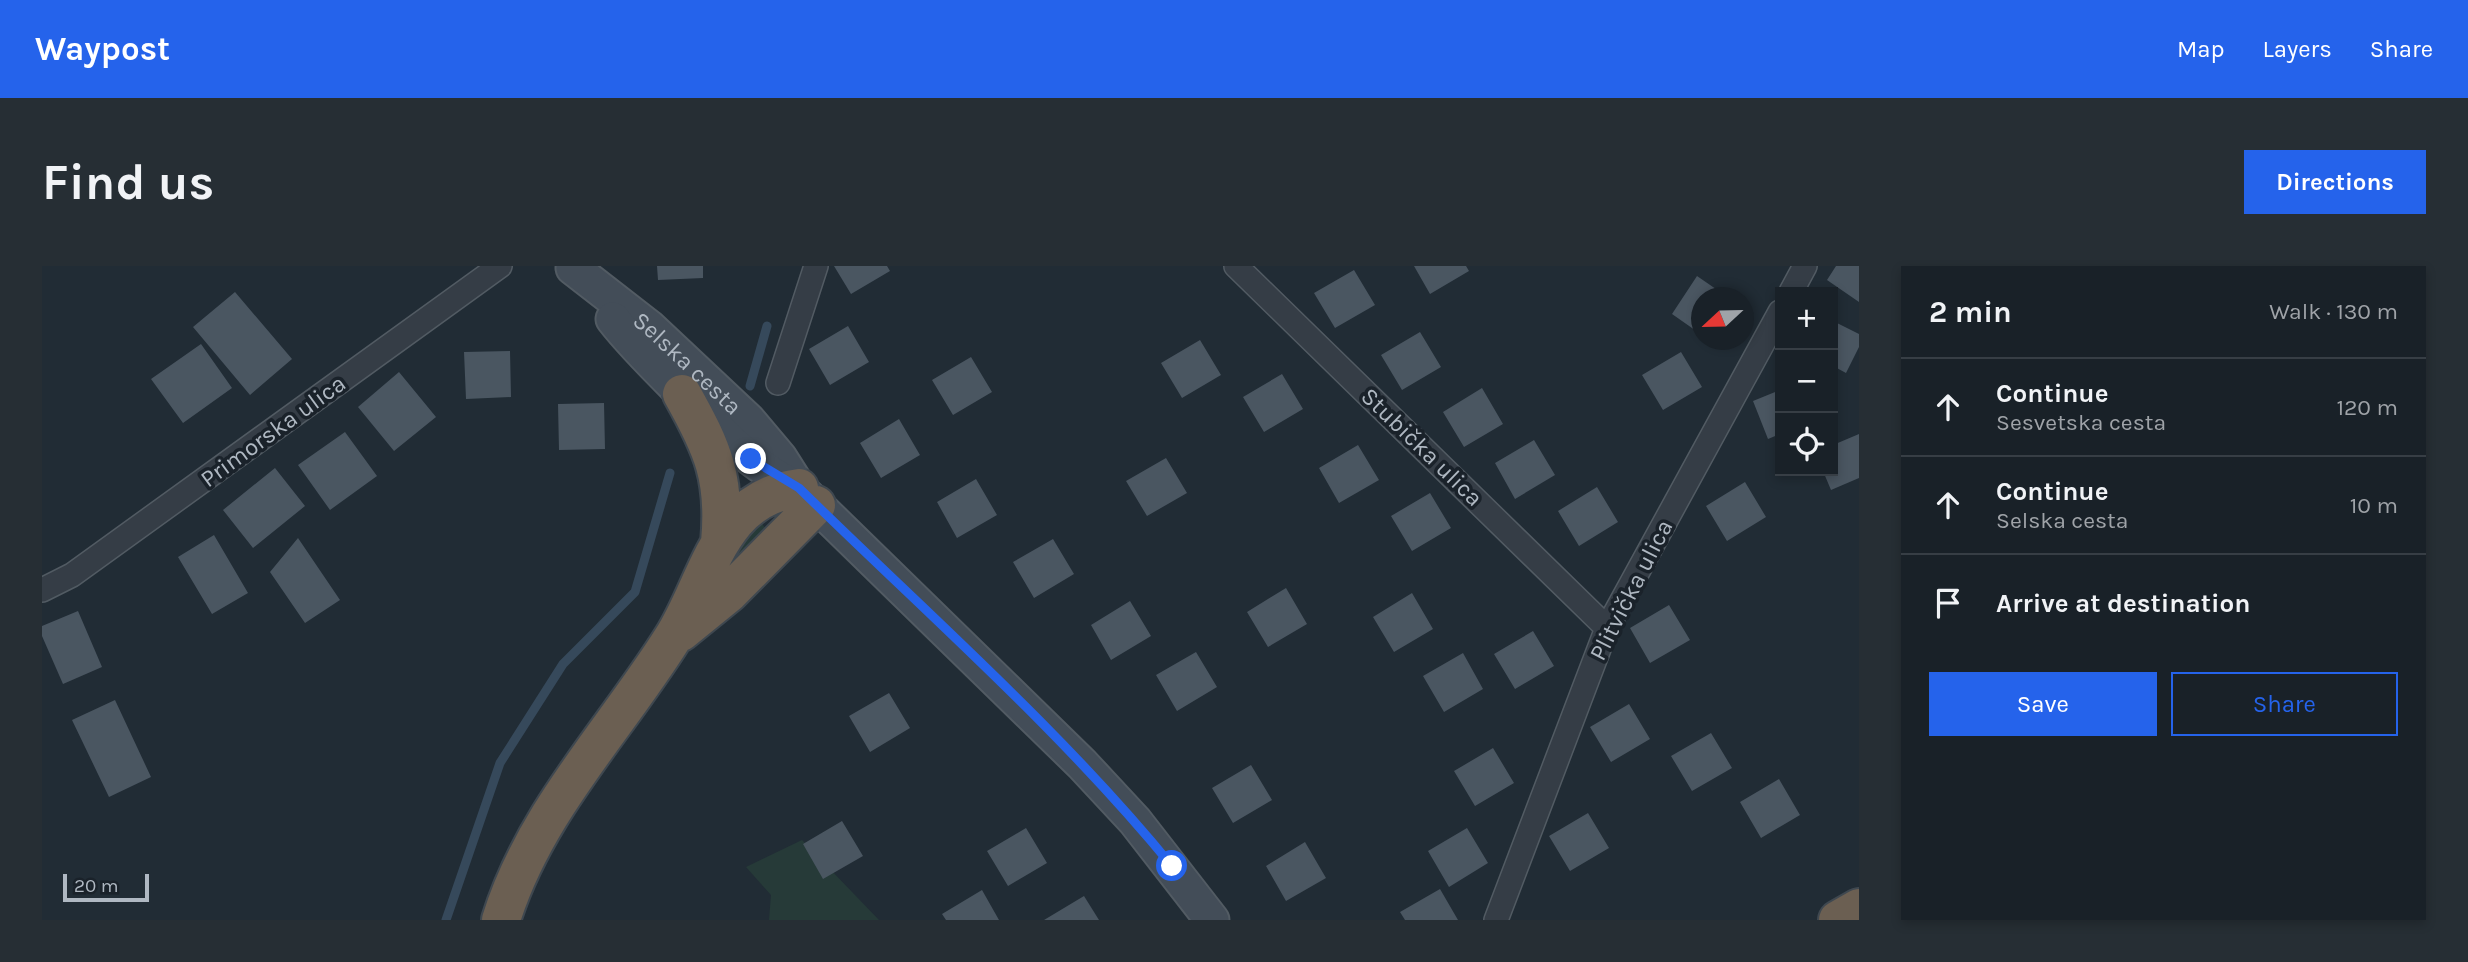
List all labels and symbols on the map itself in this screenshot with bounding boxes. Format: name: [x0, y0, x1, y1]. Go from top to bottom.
north arrow: [1691, 287, 1754, 350]
street label: Selska cesta: [628, 306, 747, 421]
street label: Primorska ulica: [195, 369, 351, 493]
street label: Stubička ulica: [1355, 382, 1489, 512]
route end: [735, 443, 766, 474]
street label: Plitvička ulica: [1584, 515, 1678, 665]
route start: [1156, 850, 1187, 881]
scale bar: [63, 871, 149, 903]

